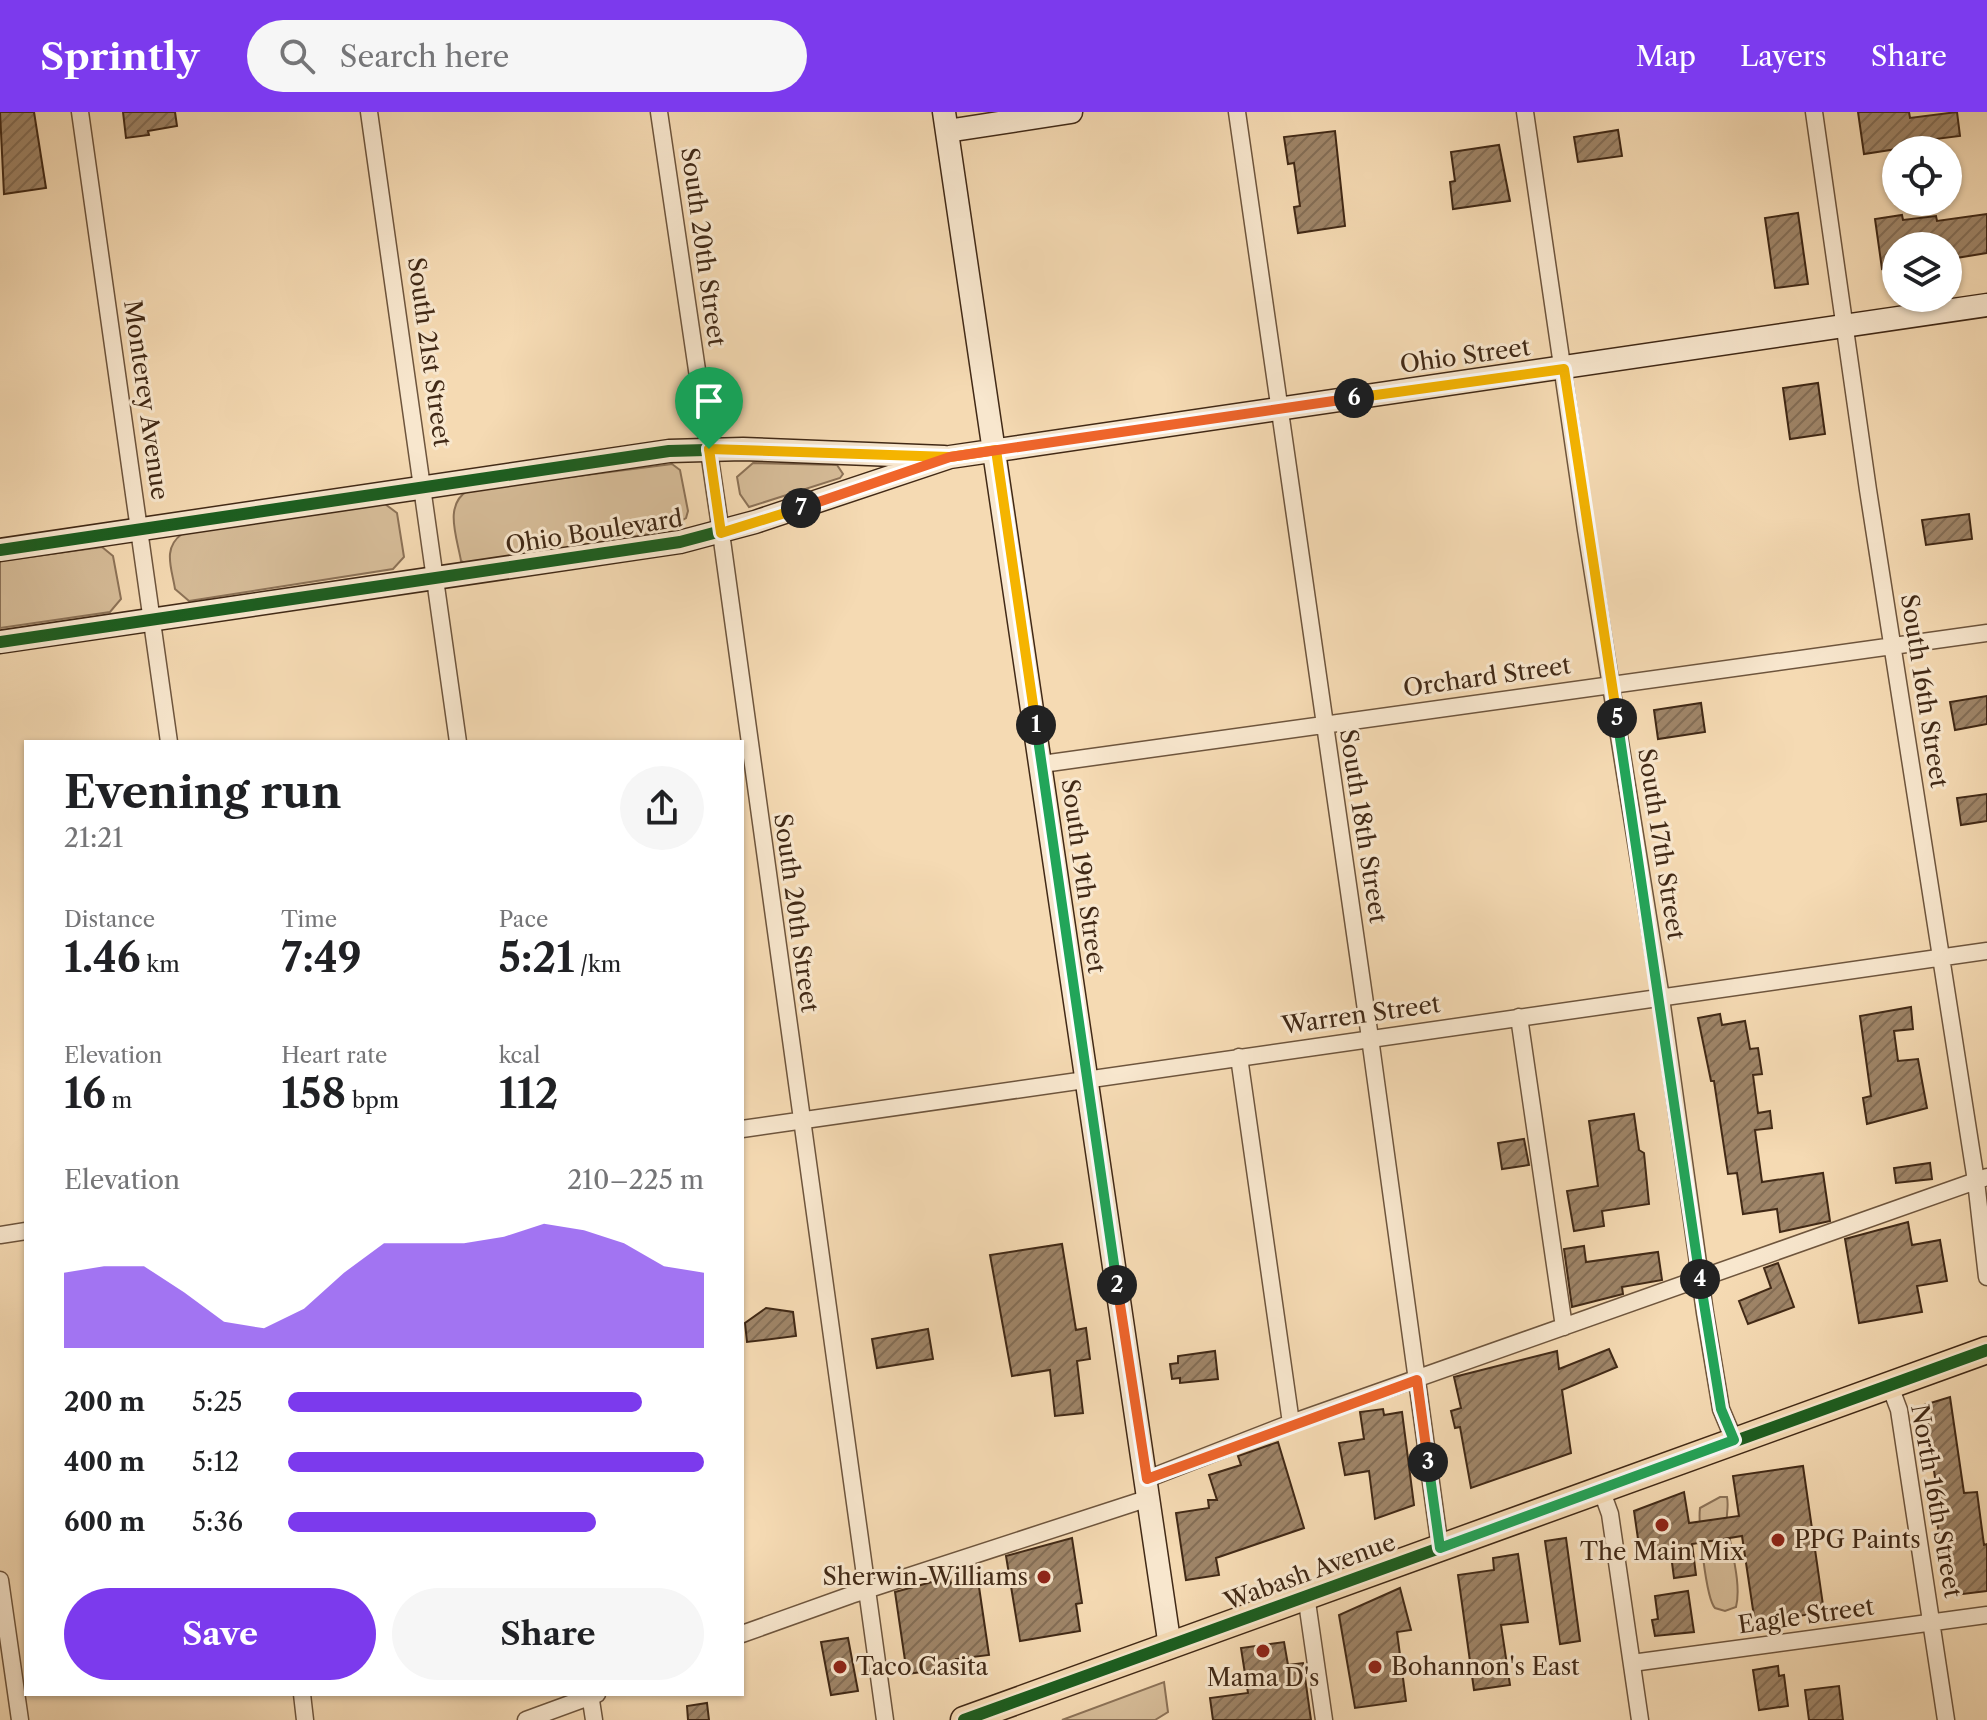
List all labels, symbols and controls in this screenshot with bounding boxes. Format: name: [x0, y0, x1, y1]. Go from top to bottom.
search box: [247, 20, 807, 92]
text: Sprintly: [40, 33, 199, 80]
icon: search: [275, 34, 319, 78]
text: Search here: [339, 38, 509, 75]
text: Map: [1636, 39, 1696, 73]
text: Layers: [1740, 39, 1827, 73]
text: Share: [1871, 39, 1947, 73]
map controls: [1882, 136, 1962, 312]
button: locate: [1882, 136, 1962, 216]
street label: South 20th Street: [675, 146, 732, 349]
button: layers: [1882, 232, 1962, 312]
street label: South 21st Street: [402, 255, 457, 449]
street label: Monterey Avenue: [118, 298, 175, 502]
street label: Ohio Street: [1398, 332, 1532, 379]
pin: [675, 367, 743, 449]
pin: 6: [1334, 378, 1374, 418]
icon: arrive: [687, 379, 731, 423]
text: 6: [1347, 384, 1361, 411]
pin: 7: [781, 488, 821, 528]
text: 7: [795, 494, 807, 521]
street label: Ohio Boulevard: [503, 503, 685, 560]
street label: South 16th Street: [1895, 592, 1954, 790]
street label: Orchard Street: [1401, 650, 1573, 703]
pin: 5: [1597, 698, 1637, 738]
text: 5: [1611, 704, 1623, 731]
pin: 1: [1016, 705, 1056, 745]
text: 1: [1031, 711, 1041, 738]
street label: South 18th Street: [1334, 727, 1393, 925]
street label: South 17th Street: [1632, 746, 1691, 942]
text: Evening run: [64, 765, 341, 819]
button: share: [620, 766, 704, 850]
street label: South 19th Street: [1056, 777, 1112, 975]
street label: South 20th Street: [768, 812, 825, 1015]
text: 21:21: [64, 822, 123, 854]
text: Distance: [64, 906, 155, 933]
text: Time: [281, 906, 337, 933]
text: Pace: [499, 906, 548, 933]
text: 1.46: [64, 933, 141, 982]
text: 7:49: [281, 933, 362, 982]
text: 5:21: [499, 933, 574, 982]
text: km: [141, 951, 180, 978]
text: /km: [574, 951, 621, 978]
street label: Warren Street: [1279, 989, 1442, 1040]
text: Elevation: [64, 1042, 162, 1069]
text: Heart rate: [281, 1042, 387, 1069]
text: kcal: [499, 1042, 540, 1069]
text: 16: [64, 1069, 106, 1118]
text: 158: [281, 1069, 346, 1118]
text: 112: [499, 1069, 558, 1118]
text: m: [106, 1087, 132, 1114]
text: bpm: [346, 1087, 399, 1114]
text: Elevation: [64, 1164, 180, 1196]
text: 210–225 m: [567, 1164, 704, 1196]
pin: 4: [1680, 1259, 1720, 1299]
pin: 2: [1097, 1265, 1137, 1305]
text: 4: [1693, 1265, 1707, 1292]
text: 2: [1111, 1271, 1124, 1298]
text: 200 m: [64, 1386, 145, 1418]
text: 5:25: [192, 1386, 242, 1418]
street label: North 16th Street: [1905, 1402, 1968, 1600]
pin: 3: [1408, 1442, 1448, 1482]
text: 400 m: [64, 1446, 145, 1478]
text: 5:12: [192, 1446, 239, 1478]
text: 3: [1422, 1448, 1434, 1475]
text: 600 m: [64, 1506, 145, 1538]
text: 5:36: [192, 1506, 243, 1538]
marker: The Main Mix: [1653, 1516, 1671, 1534]
place label: PPG Paints: [1794, 1525, 1921, 1554]
street label: Wabash Avenue: [1219, 1527, 1399, 1616]
marker: PPG Paints: [1769, 1531, 1787, 1549]
place label: The Main Mix: [1580, 1537, 1744, 1566]
place label: Sherwin-Williams: [822, 1562, 1028, 1591]
marker: Sherwin-Williams: [1035, 1568, 1053, 1586]
button: Save: [64, 1588, 376, 1680]
button: Share: [392, 1588, 704, 1680]
street label: Eagle Street: [1736, 1592, 1876, 1639]
marker: Mama D's: [1254, 1642, 1272, 1660]
place label: Taco Casita: [856, 1652, 988, 1681]
place label: Bohannon's East: [1391, 1652, 1580, 1681]
marker: Taco Casita: [831, 1658, 849, 1676]
marker: Bohannon's East: [1366, 1658, 1384, 1676]
place label: Mama D's: [1207, 1663, 1319, 1692]

